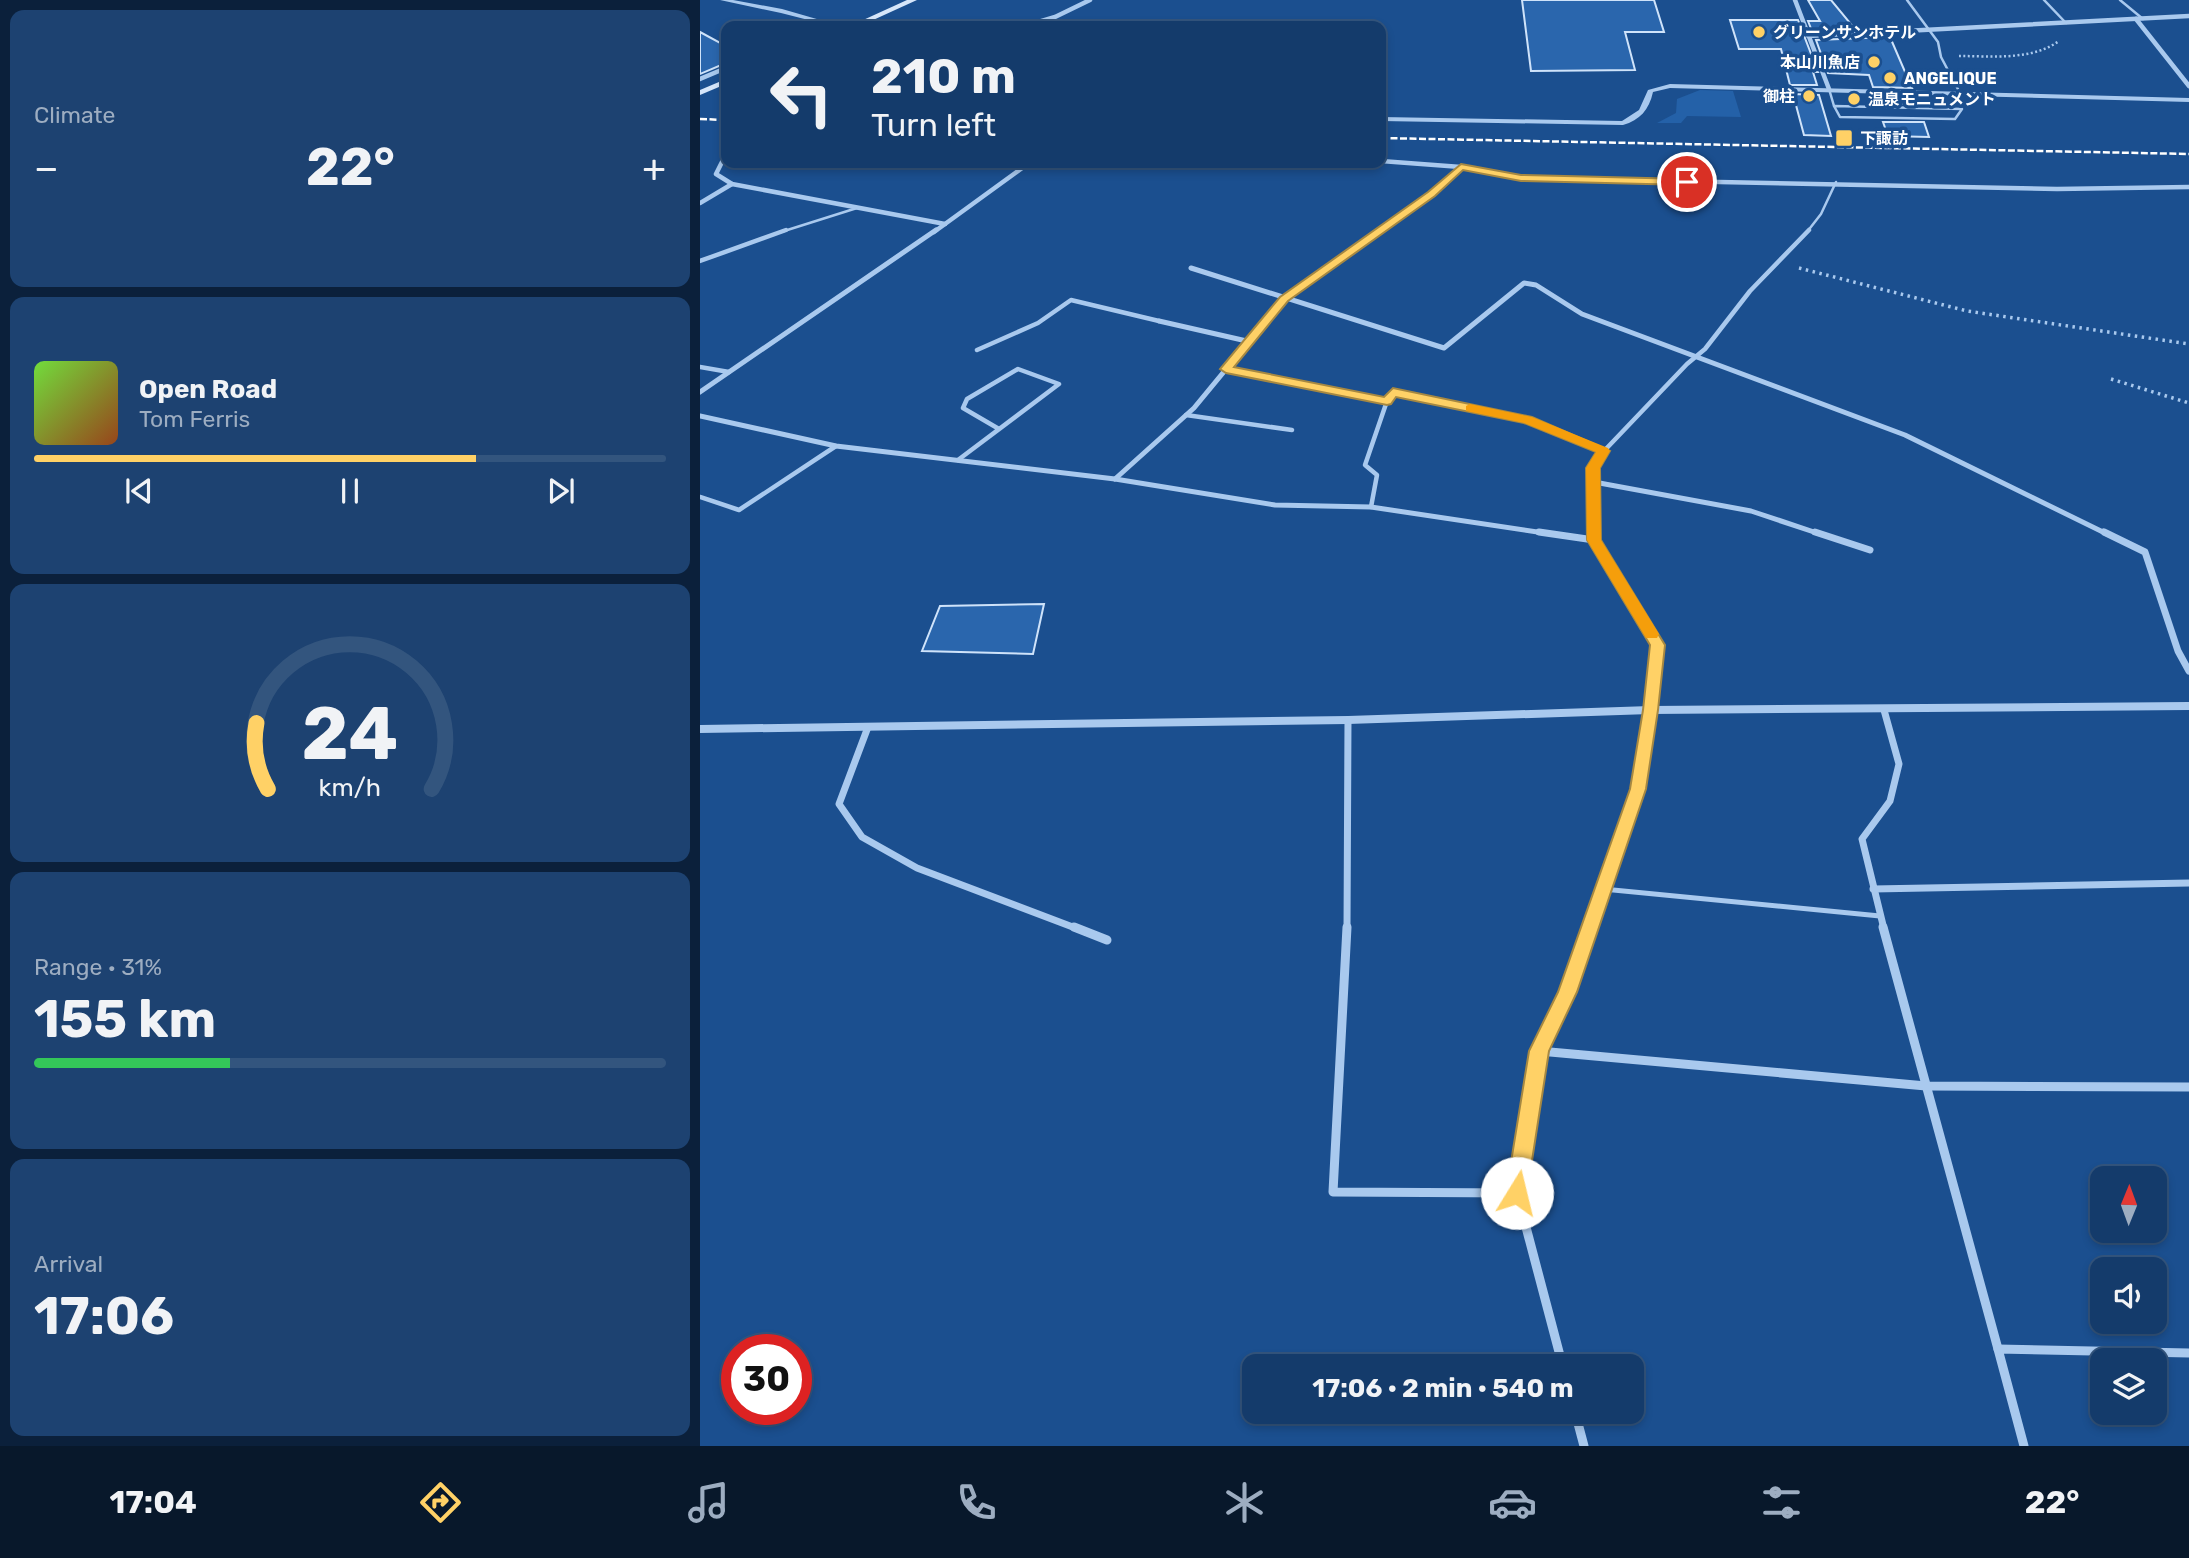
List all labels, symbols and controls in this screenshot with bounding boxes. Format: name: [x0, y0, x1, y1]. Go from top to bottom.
place label: グリーンサンホテル: [1773, 23, 1916, 42]
marker: グリーンサンホテル: [1751, 24, 1767, 40]
text: 210 m: [871, 47, 1016, 105]
icon: left: [756, 49, 847, 140]
place label: 本山川魚店: [1780, 53, 1860, 72]
marker: 本山川魚店: [1866, 54, 1882, 70]
place label: ANGELIQUE: [1904, 69, 1997, 88]
marker: ANGELIQUE: [1882, 70, 1898, 86]
place label: 御柱: [1763, 87, 1795, 106]
marker: 御柱: [1801, 88, 1817, 104]
place label: 温泉モニュメント: [1868, 90, 1996, 109]
marker: 温泉モニュメント: [1846, 91, 1862, 107]
text: Climate: [34, 101, 115, 129]
text: Turn left: [871, 106, 996, 144]
marker: 下諏訪: [1834, 128, 1854, 148]
place label: 下諏訪: [1860, 129, 1908, 148]
text: 22°: [306, 136, 395, 198]
text: −: [34, 145, 59, 191]
text: +: [642, 145, 666, 191]
pin: [1657, 152, 1717, 212]
icon: arrive: [1668, 163, 1706, 201]
text: Open Road: [139, 374, 277, 405]
text: Tom Ferris: [139, 405, 250, 433]
icon: previous: [120, 472, 158, 510]
icon: pause: [331, 472, 369, 510]
icon: next: [542, 472, 580, 510]
text: 24: [302, 691, 398, 777]
text: km/h: [319, 773, 381, 802]
text: Range · 31%: [34, 953, 162, 981]
text: 155 km: [34, 988, 216, 1050]
position arrow: [1480, 1156, 1554, 1230]
north arrow: [2090, 1166, 2166, 1242]
map controls: [2090, 1166, 2167, 1425]
text: Arrival: [34, 1250, 103, 1278]
button: sound: [2090, 1257, 2167, 1334]
text: 17:06: [34, 1285, 174, 1347]
speed limit sign: 30: [721, 1334, 812, 1425]
button: layers: [2090, 1348, 2167, 1425]
text: 17:06 · 2 min · 540 m: [1312, 1373, 1574, 1404]
icon: directions: [416, 1478, 465, 1527]
icon: music: [684, 1478, 733, 1527]
icon: phone: [952, 1478, 1001, 1527]
icon: climate: [1220, 1478, 1269, 1527]
icon: car: [1488, 1478, 1537, 1527]
icon: filters: [1757, 1478, 1806, 1527]
text: 17:04: [110, 1483, 197, 1521]
text: 22°: [2025, 1483, 2079, 1521]

